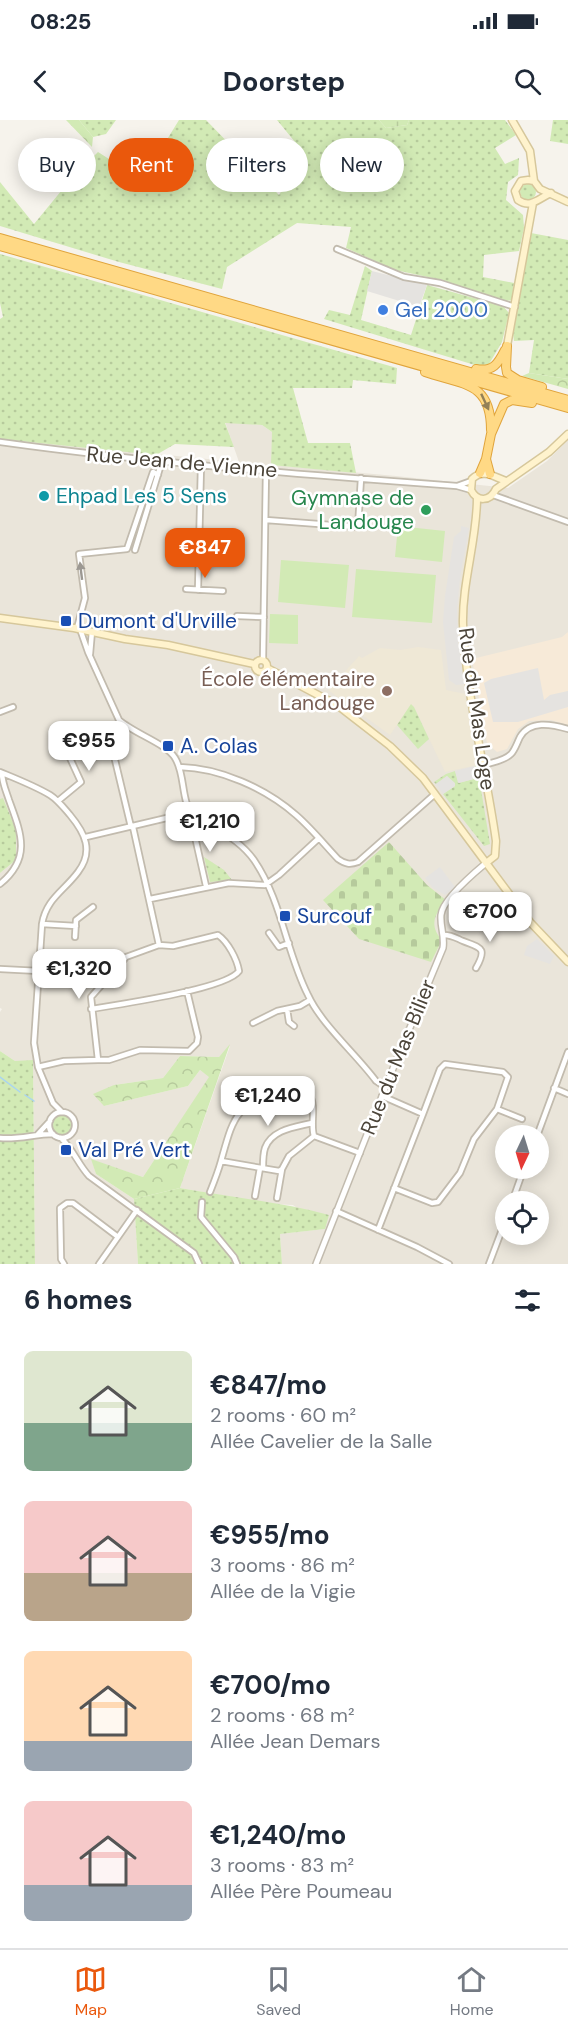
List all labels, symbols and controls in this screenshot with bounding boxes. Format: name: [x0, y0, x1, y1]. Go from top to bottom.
text: 08:25: [30, 7, 91, 36]
text: Doorstep: [223, 64, 345, 99]
icon: back: [24, 65, 57, 98]
icon: search: [511, 65, 544, 98]
chip: Buy: [18, 138, 96, 192]
chip: Rent: [108, 138, 194, 192]
chip: Filters: [206, 138, 308, 192]
chip: New: [320, 138, 404, 192]
place label: Gel 2000: [395, 296, 488, 324]
marker: Gel 2000: [376, 303, 390, 317]
one-way arrow: [480, 393, 490, 411]
street label: Rue Jean de Vienne: [86, 440, 279, 484]
place label: Ehpad Les 5 Sens: [56, 482, 227, 510]
place label: Gymnase de Landouge: [291, 484, 414, 536]
marker: Ehpad Les 5 Sens: [37, 489, 51, 503]
marker: Gymnase de Landouge: [419, 503, 433, 517]
pin: €847: [169, 528, 241, 579]
text: €847: [179, 534, 231, 560]
one-way arrow: [77, 562, 86, 581]
place label: Dumont d'Urville: [78, 607, 237, 635]
marker: Dumont d'Urville: [59, 614, 73, 628]
street label: Rue du Mas Loge: [452, 626, 502, 792]
place label: École élémentaire Landouge: [201, 665, 375, 717]
marker: École élémentaire Landouge: [380, 684, 394, 698]
pin: €955: [53, 721, 125, 772]
text: €955: [62, 727, 116, 753]
place label: A. Colas: [180, 732, 258, 760]
marker: A. Colas: [161, 739, 175, 753]
pin: €1,210: [161, 802, 259, 853]
text: €1,210: [180, 808, 240, 834]
pin: €700: [454, 892, 526, 943]
text: €700: [463, 898, 517, 924]
place label: Surcouf: [297, 902, 372, 930]
marker: Surcouf: [278, 909, 292, 923]
pin: €1,320: [30, 949, 128, 1000]
text: €1,320: [46, 955, 112, 981]
street label: Rue du Mas Bilier: [354, 975, 442, 1139]
pin: €1,240: [219, 1076, 317, 1127]
text: €1,240: [235, 1082, 301, 1108]
north arrow: [495, 1125, 549, 1179]
map controls: [495, 1125, 549, 1245]
place label: Val Pré Vert: [78, 1136, 190, 1164]
marker: Val Pré Vert: [59, 1143, 73, 1157]
button: locate: [495, 1191, 549, 1245]
text: 6 homes: [24, 1283, 132, 1317]
icon: filters: [511, 1284, 544, 1317]
text: €847/mo: [210, 1368, 327, 1402]
icon: home: [72, 1375, 144, 1447]
text: 2 rooms · 60 m²: [210, 1402, 356, 1428]
text: Allée Cavelier de la Salle: [210, 1428, 432, 1454]
text: €955/mo: [210, 1518, 330, 1552]
icon: home: [72, 1525, 144, 1597]
text: 3 rooms · 86 m²: [210, 1552, 355, 1578]
text: Allée de la Vigie: [210, 1578, 356, 1604]
text: €700/mo: [210, 1668, 331, 1702]
icon: home: [72, 1675, 144, 1747]
text: 2 rooms · 68 m²: [210, 1702, 355, 1728]
text: Allée Jean Demars: [210, 1728, 381, 1754]
text: €1,240/mo: [210, 1818, 346, 1852]
icon: home: [72, 1825, 144, 1897]
text: 3 rooms · 83 m²: [210, 1852, 354, 1878]
text: Allée Père Poumeau: [210, 1878, 392, 1904]
tab: Map: [74, 1963, 107, 2020]
tab: Saved: [256, 1963, 301, 2020]
tab: Home: [450, 1963, 494, 2020]

